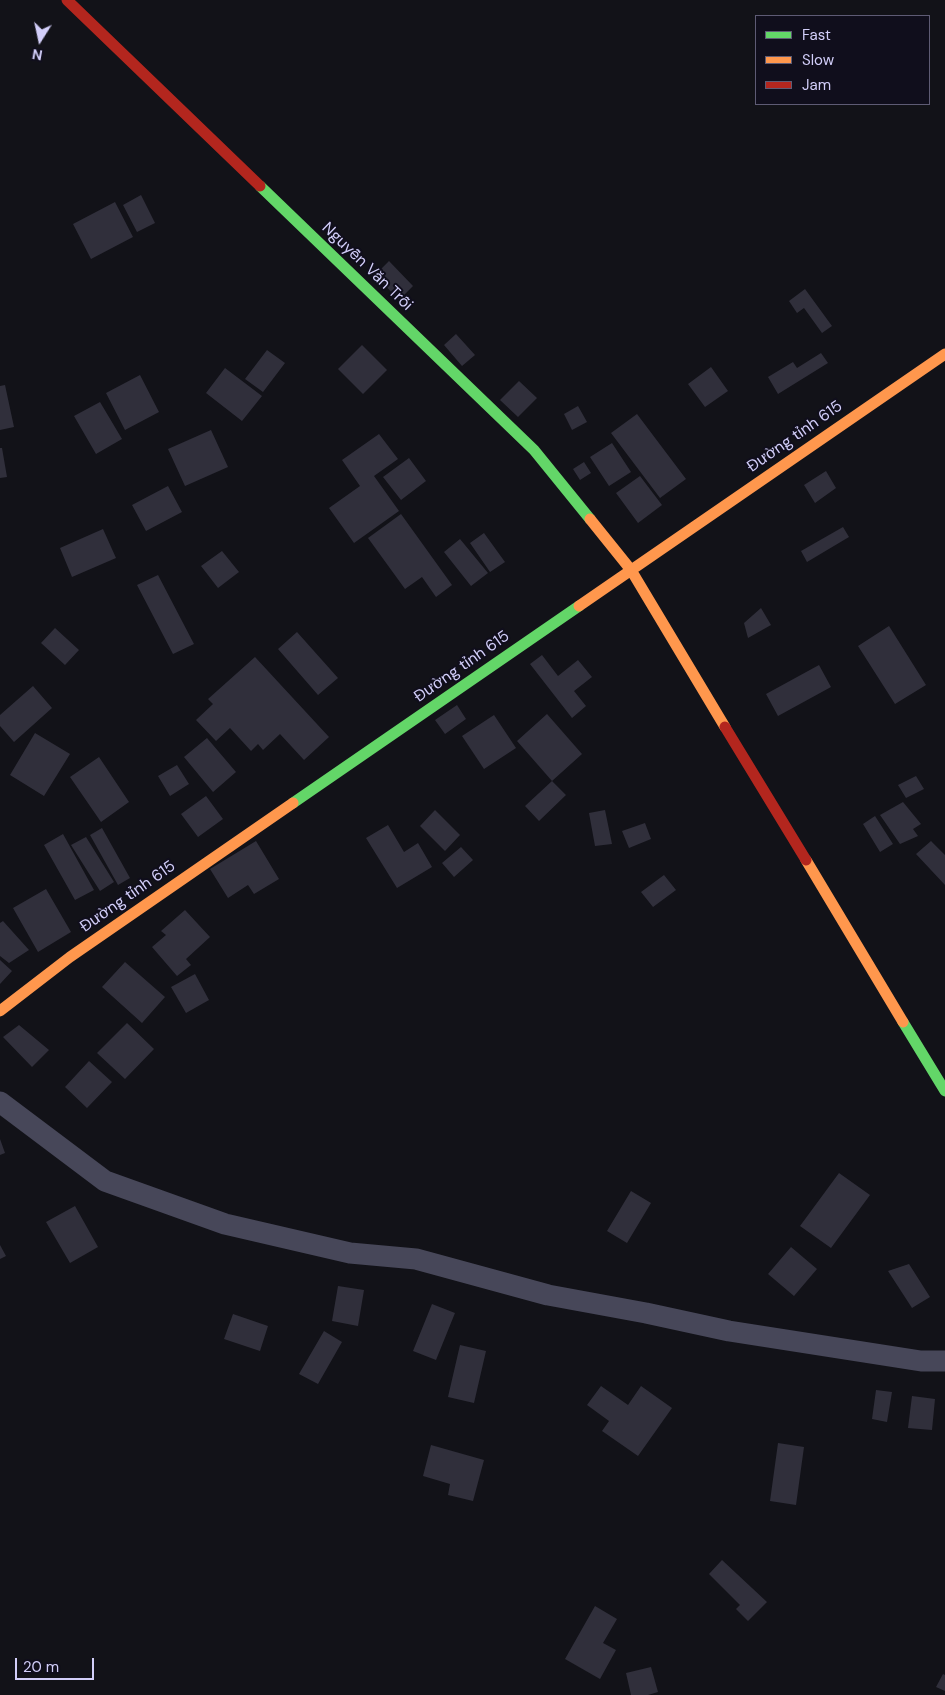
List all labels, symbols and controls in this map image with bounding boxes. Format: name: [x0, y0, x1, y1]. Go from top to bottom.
north arrow: [15, 15, 65, 65]
legend: [755, 15, 930, 105]
text: Fast: [802, 25, 831, 45]
text: N: [31, 45, 44, 65]
text: Slow: [802, 50, 834, 70]
text: Jam: [802, 75, 831, 95]
street label: Nguyễn Văn Trỗi: [318, 219, 416, 315]
street label: Đường tỉnh 615: [744, 397, 846, 477]
street label: Đường tỉnh 615: [411, 627, 513, 707]
street label: Đường tỉnh 615: [77, 857, 179, 937]
scale bar: [18, 1648, 96, 1680]
text: 20 m: [23, 1657, 59, 1677]

